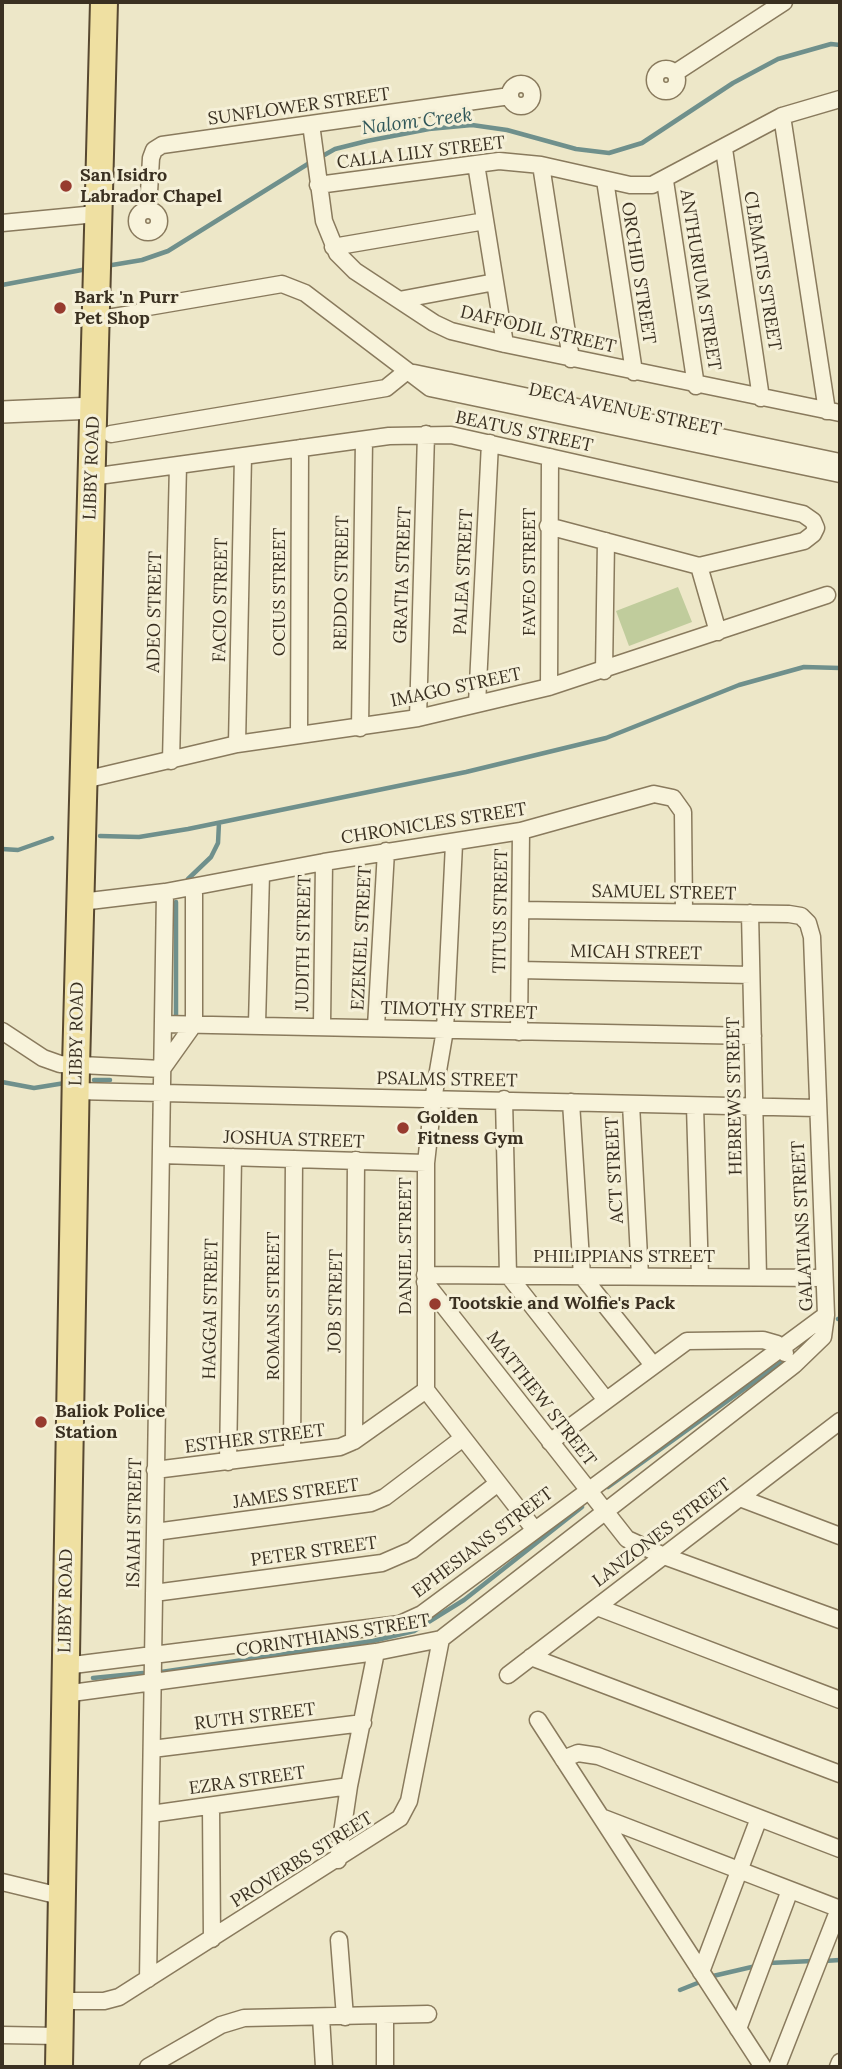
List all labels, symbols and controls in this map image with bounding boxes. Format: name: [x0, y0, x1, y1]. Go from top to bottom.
street label: SUNFLOWER STREET: [207, 84, 391, 130]
water label: Nalom Creek: [361, 104, 473, 140]
street label: CALLA LILY STREET: [336, 132, 506, 174]
place label: San Isidro Labrador Chapel: [80, 165, 222, 208]
marker: San Isidro Labrador Chapel: [58, 178, 74, 194]
street label: ANTHURIUM STREET: [675, 188, 725, 372]
street label: CLEMATIS STREET: [739, 190, 785, 352]
street label: ORCHID STREET: [616, 201, 660, 345]
place label: Bark 'n Purr Pet Shop: [74, 287, 179, 330]
marker: Bark 'n Purr Pet Shop: [52, 300, 68, 316]
street label: DAFFODIL STREET: [458, 302, 618, 358]
street label: DECA AVENUE STREET: [527, 379, 723, 441]
street label: BEATUS STREET: [453, 407, 595, 457]
street label: LIBBY ROAD: [79, 415, 105, 521]
street label: GRATIA STREET: [390, 506, 416, 644]
street label: PALEA STREET: [450, 508, 478, 636]
street label: FAVEO STREET: [519, 508, 541, 636]
street label: REDDO STREET: [330, 515, 354, 651]
street label: OCIUS STREET: [269, 528, 291, 656]
street label: FACIO STREET: [209, 537, 233, 663]
street label: ADEO STREET: [143, 551, 167, 673]
street label: IMAGO STREET: [389, 664, 523, 712]
street label: CHRONICLES STREET: [340, 799, 528, 849]
street label: TITUS STREET: [489, 849, 513, 973]
street label: EZEKIEL STREET: [347, 865, 377, 1011]
street label: JUDITH STREET: [292, 874, 316, 1012]
street label: SAMUEL STREET: [591, 881, 737, 905]
street label: MICAH STREET: [570, 941, 702, 965]
street label: LIBBY ROAD: [65, 982, 89, 1086]
street label: TIMOTHY STREET: [380, 997, 538, 1025]
street label: HEBREWS STREET: [723, 1017, 747, 1175]
street label: PSALMS STREET: [376, 1068, 518, 1092]
place label: Golden Fitness Gym: [417, 1107, 524, 1150]
street label: ACT STREET: [601, 1116, 629, 1224]
marker: Golden Fitness Gym: [395, 1120, 411, 1136]
street label: JOSHUA STREET: [223, 1127, 365, 1153]
street label: GALATIANS STREET: [788, 1140, 818, 1312]
street label: DANIEL STREET: [395, 1177, 417, 1315]
street label: ROMANS STREET: [263, 1232, 285, 1380]
street label: HAGGAI STREET: [199, 1238, 223, 1380]
street label: PHILIPPIANS STREET: [533, 1246, 715, 1268]
street label: JOB STREET: [324, 1249, 348, 1353]
place label: Tootskie and Wolfie's Pack: [449, 1293, 675, 1315]
marker: Tootskie and Wolfie's Pack: [427, 1296, 443, 1312]
street label: MATTHEW STREET: [482, 1327, 600, 1471]
place label: Baliok Police Station: [55, 1401, 165, 1444]
marker: Baliok Police Station: [33, 1414, 49, 1430]
street label: ESTHER STREET: [184, 1420, 326, 1458]
street label: ISAIAH STREET: [123, 1458, 147, 1588]
street label: JAMES STREET: [232, 1474, 360, 1514]
street label: LANZONES STREET: [589, 1474, 735, 1592]
street label: EPHESIANS STREET: [408, 1483, 558, 1603]
street label: PETER STREET: [249, 1532, 379, 1572]
street label: LIBBY ROAD: [54, 1549, 78, 1653]
street label: CORINTHIANS STREET: [234, 1610, 432, 1662]
street label: RUTH STREET: [193, 1699, 317, 1735]
street label: EZRA STREET: [187, 1762, 307, 1800]
street label: PROVERBS STREET: [227, 1808, 377, 1912]

